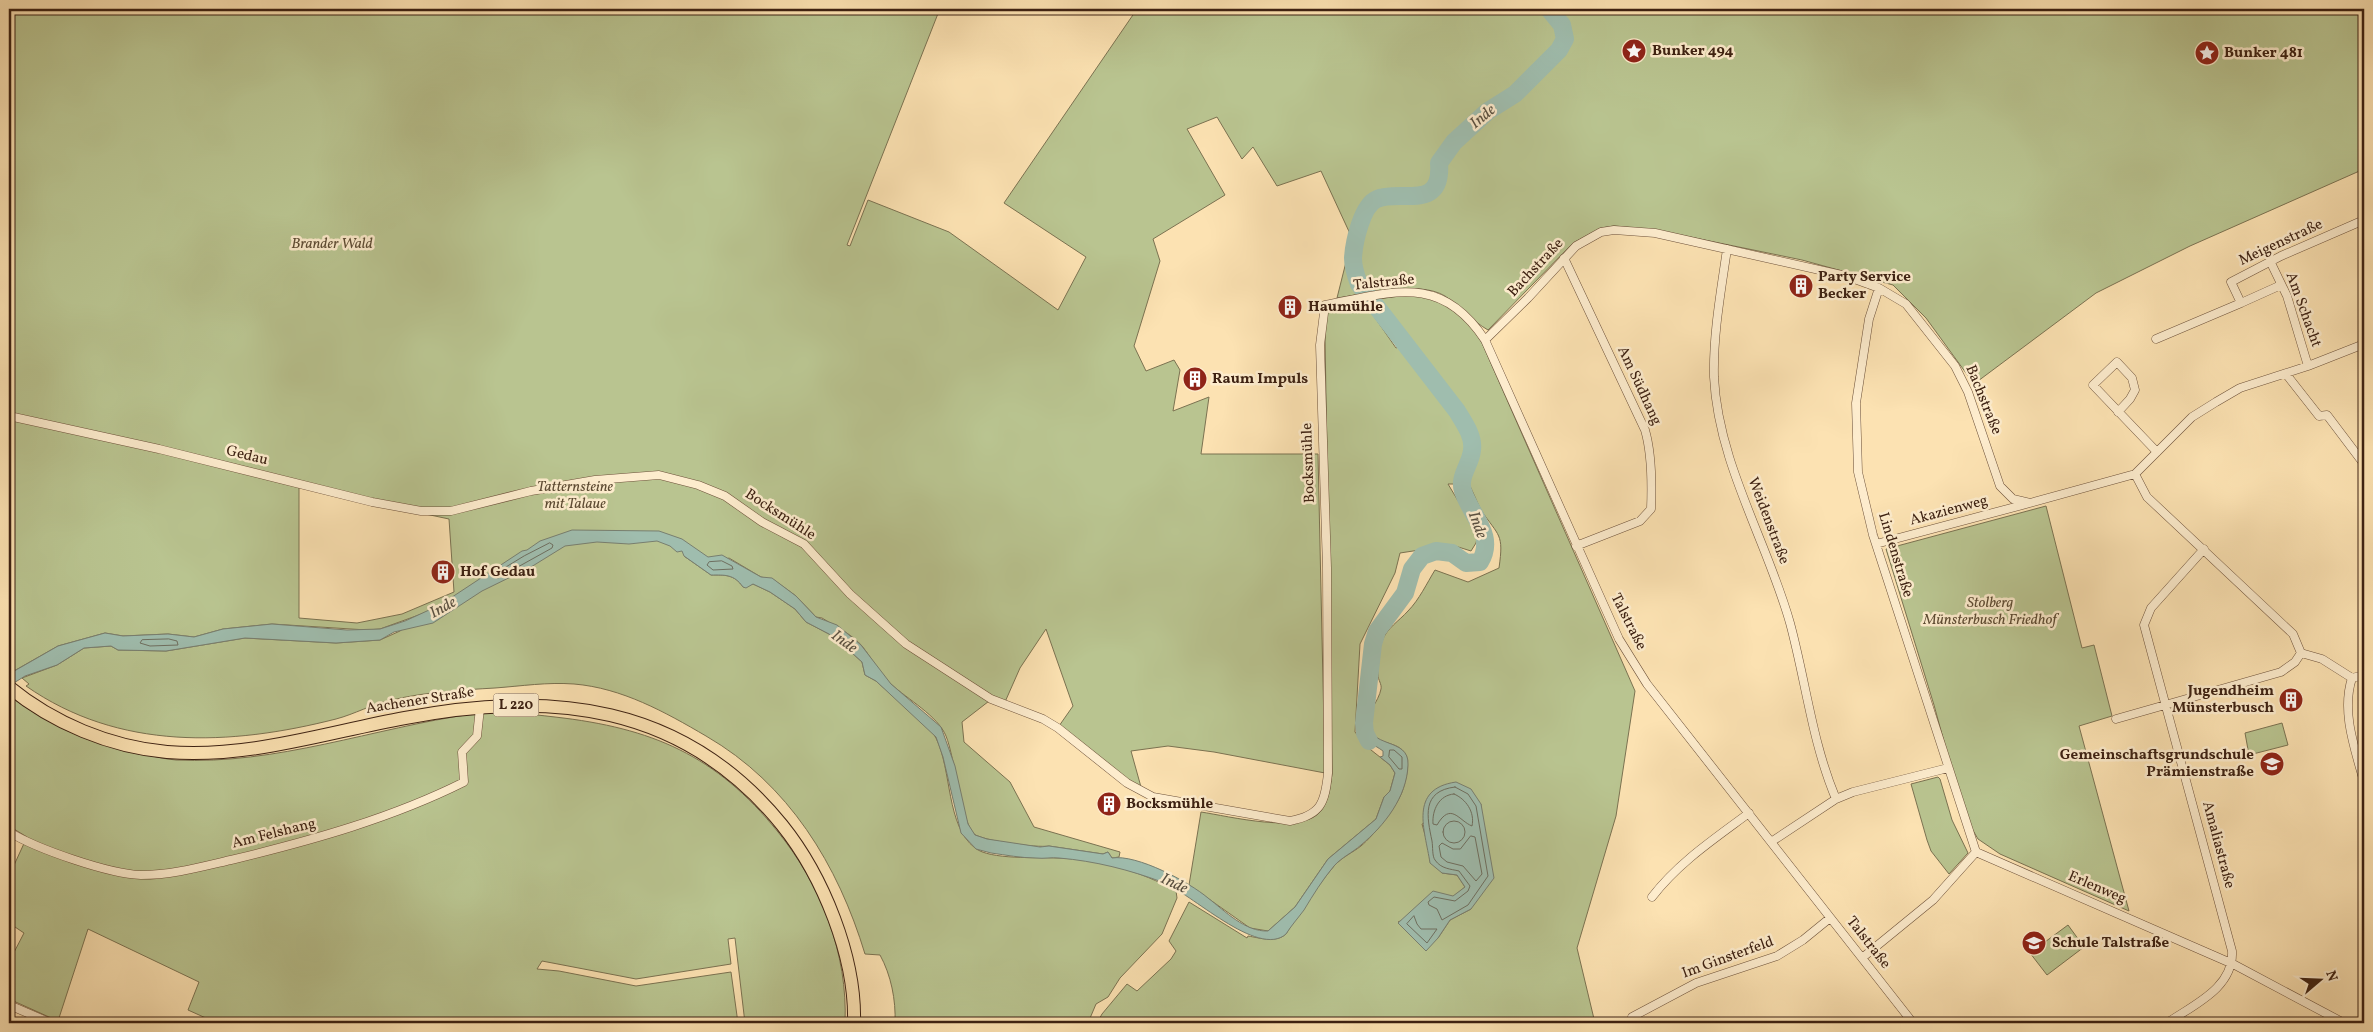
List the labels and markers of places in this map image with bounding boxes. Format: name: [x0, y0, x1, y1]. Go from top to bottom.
place icon: Bunker 494: [1621, 38, 1647, 64]
place icon: Bunker 481: [2194, 40, 2220, 66]
place label: Bunker 494: [1652, 41, 1734, 62]
place label: Bunker 481: [2224, 43, 2303, 64]
place label: Party Service Becker: [1818, 267, 1911, 305]
building icon: Party Service Becker: [1788, 273, 1814, 299]
building icon: Haumühle: [1277, 294, 1303, 320]
place label: Haumühle: [1308, 297, 1383, 318]
building icon: Raum Impuls: [1182, 366, 1208, 392]
place label: Raum Impuls: [1212, 369, 1308, 390]
building icon: Hof Gedau: [430, 559, 456, 585]
place label: Hof Gedau: [460, 562, 535, 583]
place label: Jugendheim Münsterbusch: [2172, 681, 2274, 719]
building icon: Jugendheim Münsterbusch: [2278, 687, 2304, 713]
place label: Gemeinschaftsgrundschule Prämienstraße: [2060, 745, 2254, 783]
school or university icon: Gemeinschaftsgrundschule Prämienstraße: [2259, 751, 2285, 777]
building icon: Bocksmühle: [1096, 791, 1122, 817]
place label: Bocksmühle: [1126, 794, 1214, 815]
school or university icon: Schule Talstraße: [2021, 930, 2047, 956]
place label: Schule Talstraße: [2052, 933, 2169, 954]

